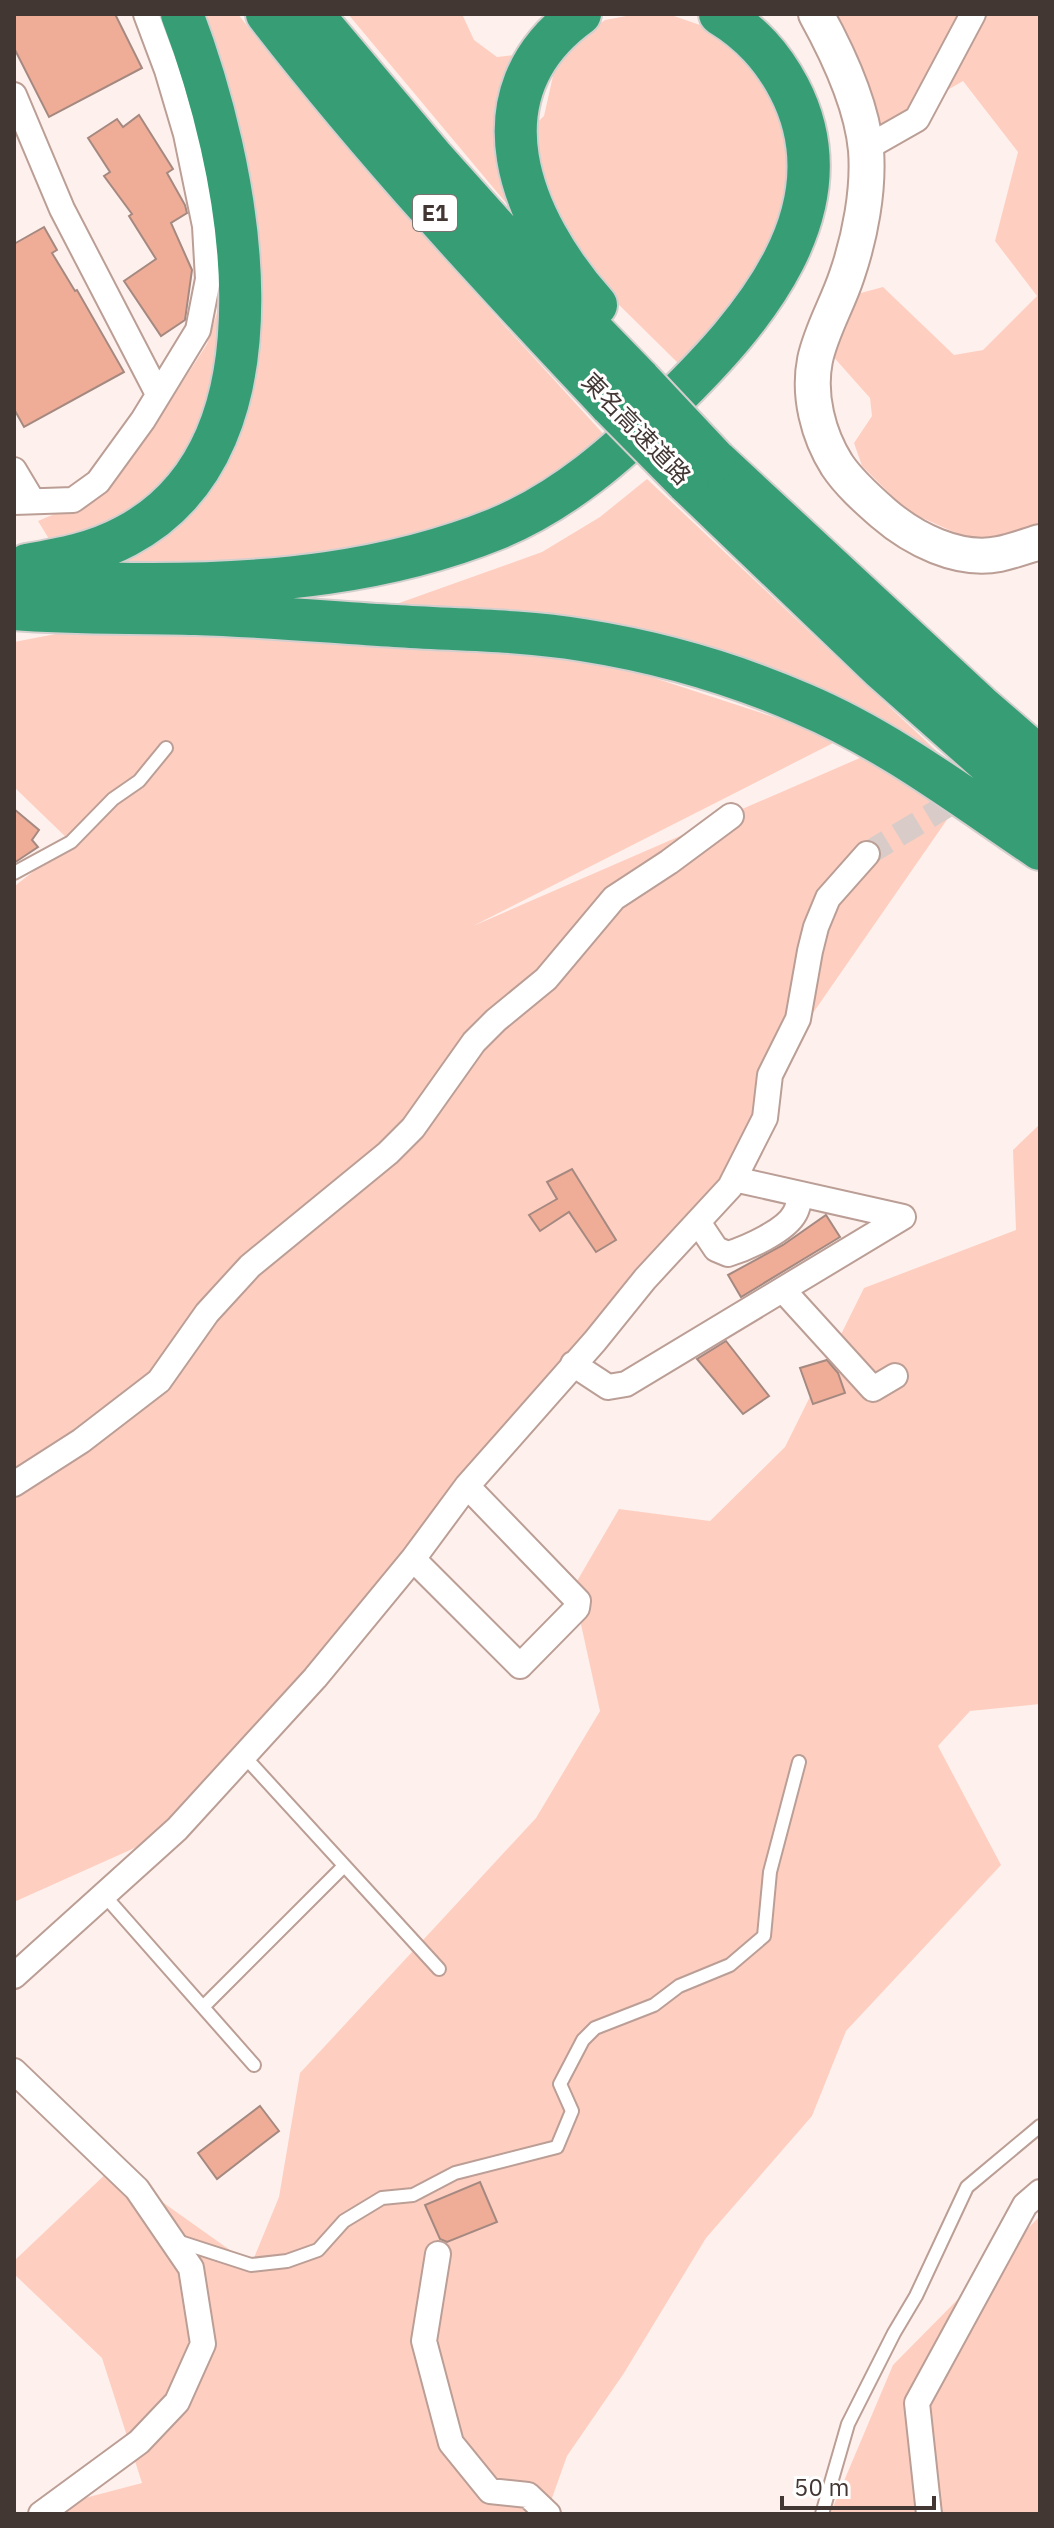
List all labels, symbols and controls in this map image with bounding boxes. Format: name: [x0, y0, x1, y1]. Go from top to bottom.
road number: E1: [413, 195, 457, 231]
street label: 東名高速道路: [575, 365, 698, 491]
scale bar: [782, 2460, 934, 2510]
text: 50 m: [794, 2471, 849, 2503]

